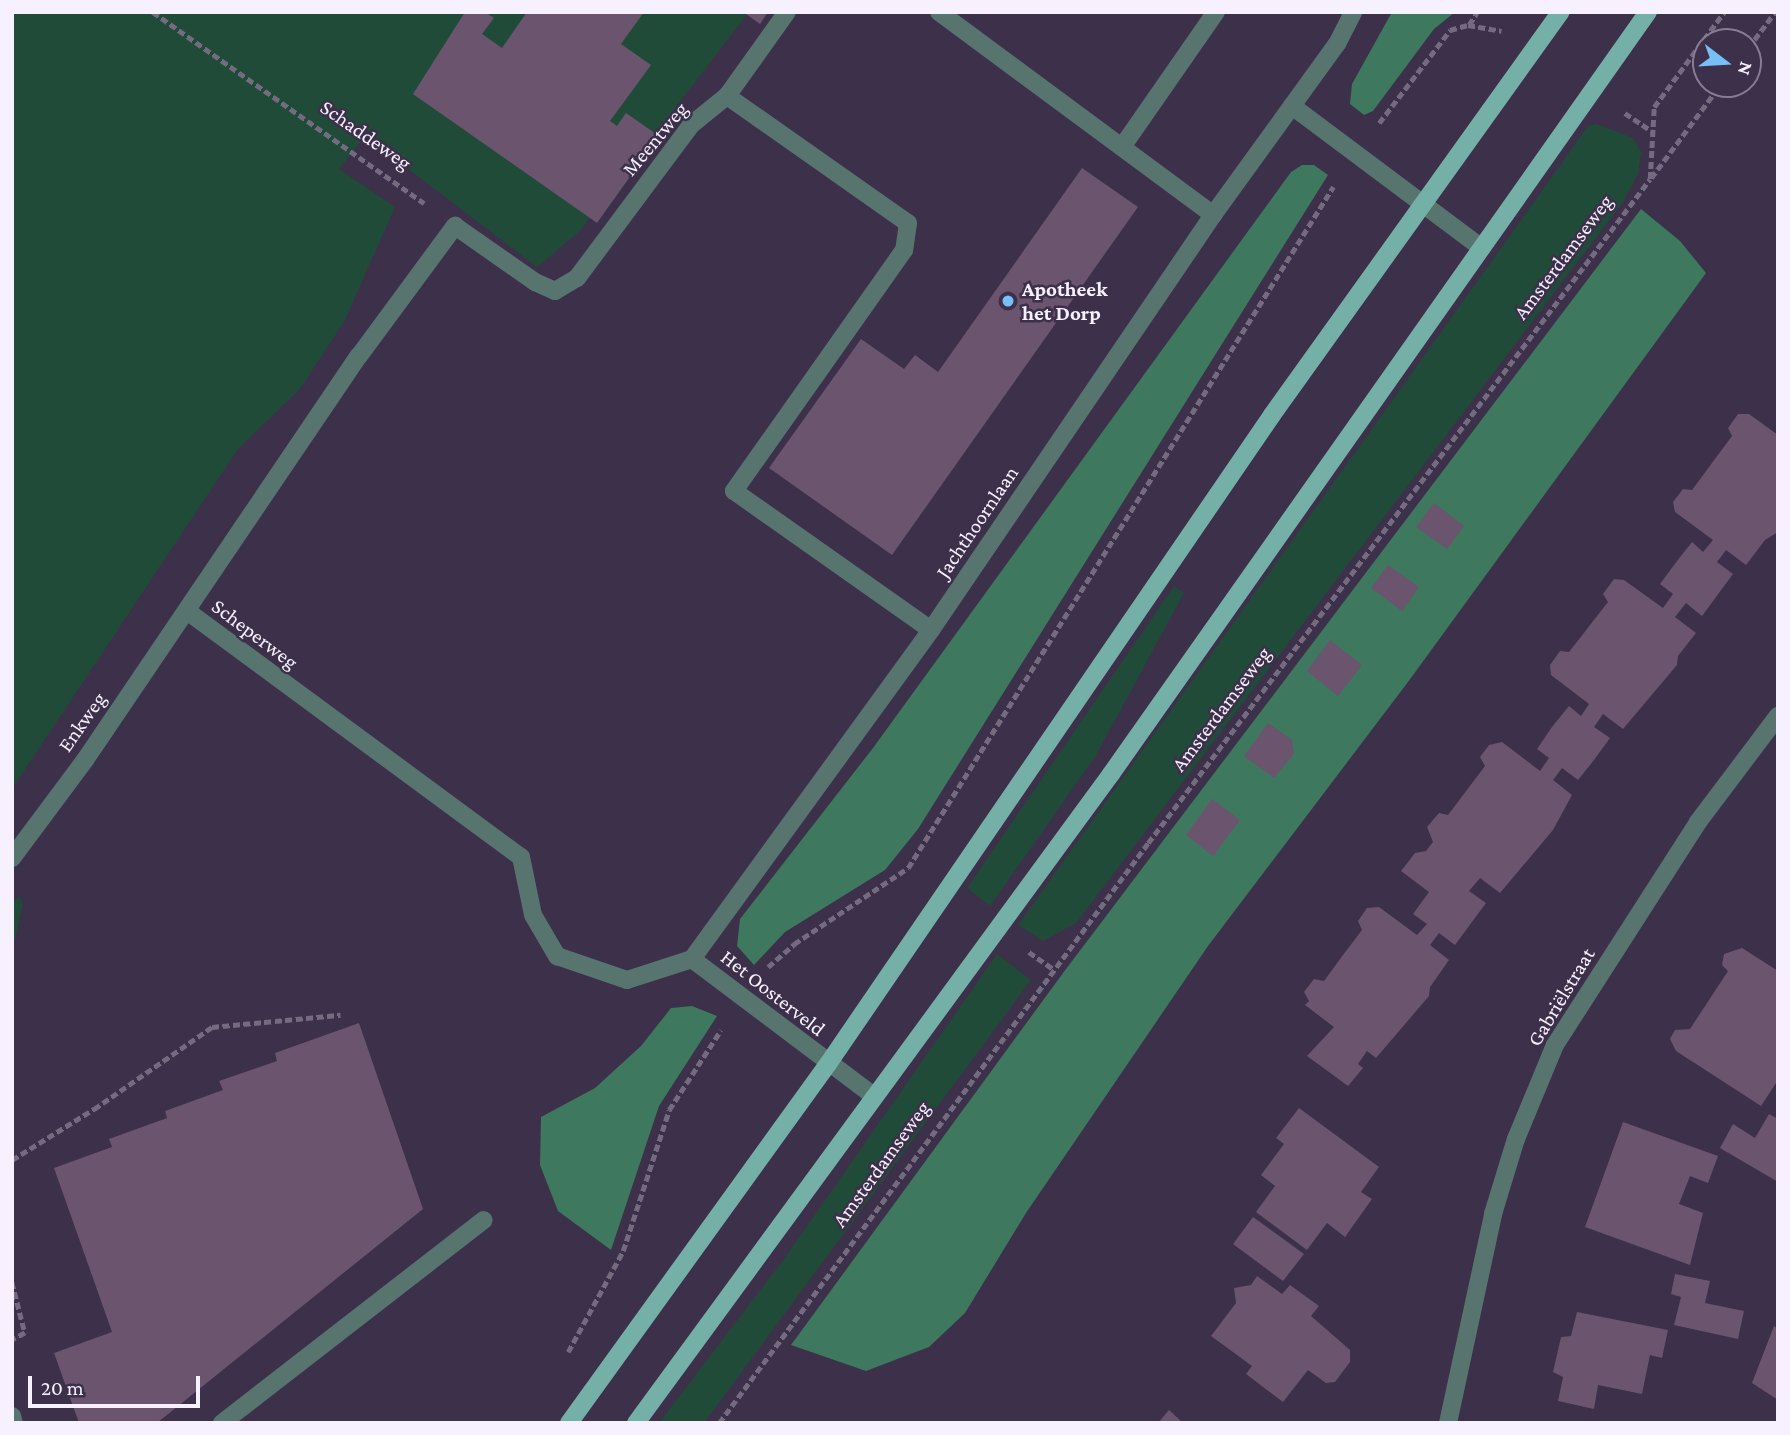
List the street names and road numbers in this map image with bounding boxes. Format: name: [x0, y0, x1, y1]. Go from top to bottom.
street label: Schaddeweg: [316, 94, 416, 176]
street label: Meentweg: [617, 97, 693, 181]
street label: Amsterdamseweg: [1508, 190, 1618, 324]
street label: Jachthoornlaan: [930, 461, 1024, 583]
street label: Scheperweg: [207, 593, 303, 675]
street label: Amsterdamseweg: [1166, 642, 1276, 776]
street label: Enkweg: [52, 687, 112, 757]
street label: Gabriëlstraat: [1522, 943, 1600, 1051]
street label: Het Oosterveld: [716, 944, 830, 1042]
street label: Amsterdamseweg: [827, 1096, 935, 1232]

